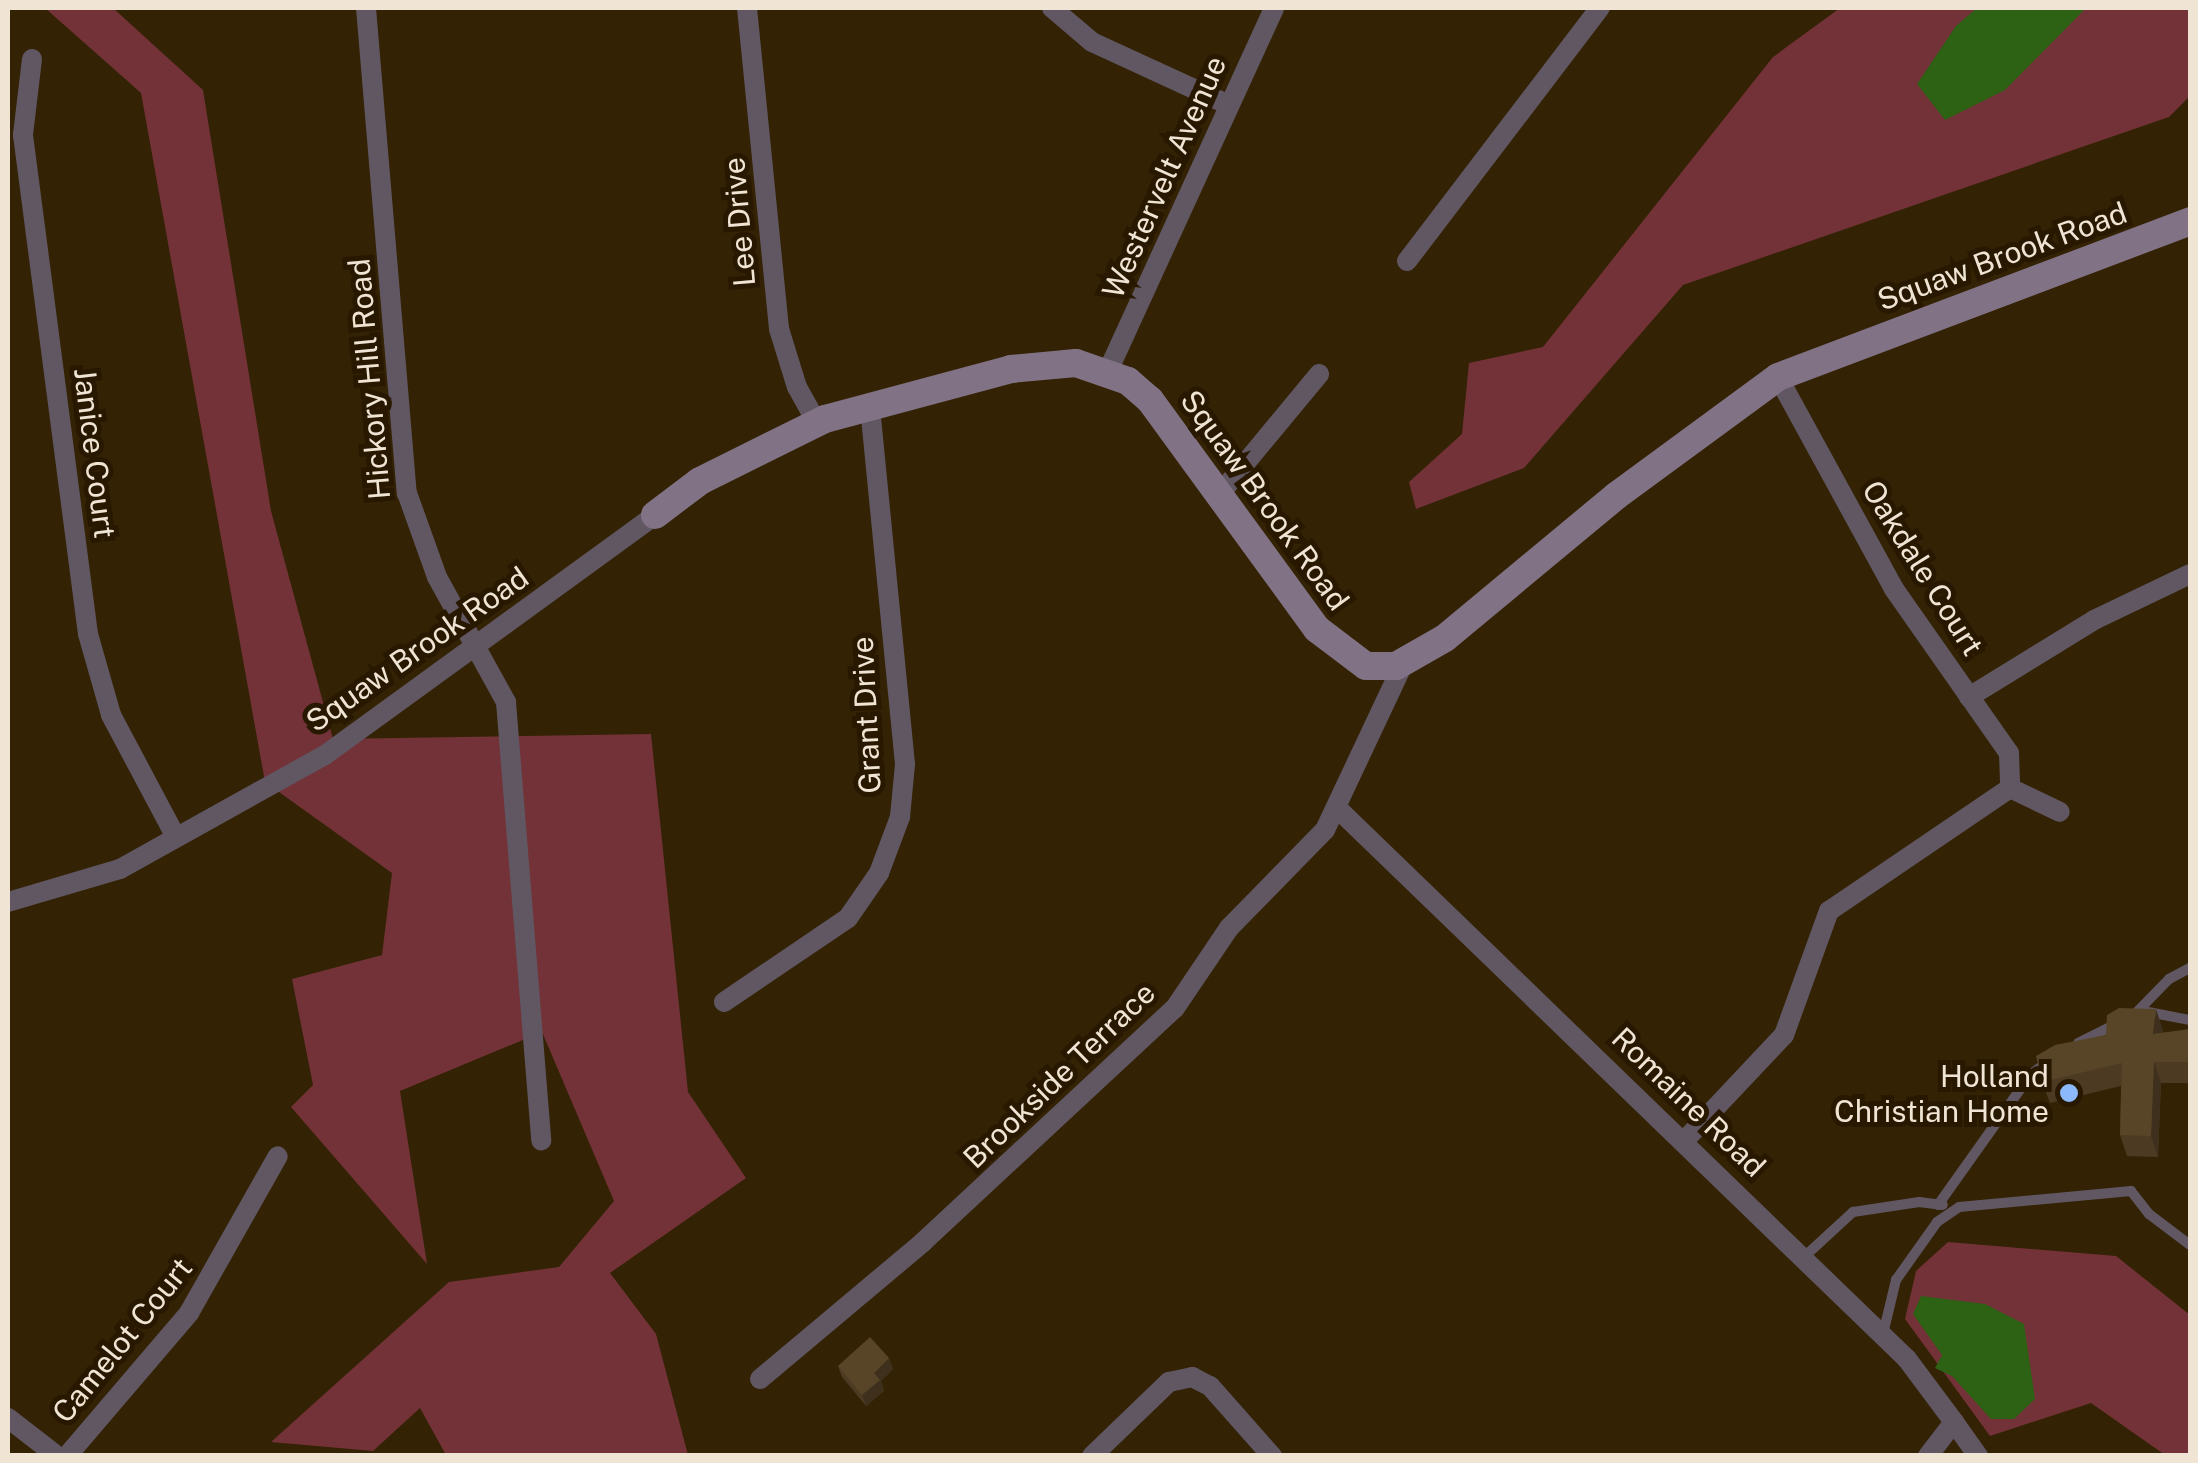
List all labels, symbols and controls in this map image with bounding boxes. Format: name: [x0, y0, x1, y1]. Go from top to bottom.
street label: Westervelt Avenue: [1094, 50, 1234, 304]
street label: Lee Drive: [715, 156, 763, 288]
street label: Squaw Brook Road: [1872, 194, 2132, 318]
street label: Hickory Hill Road: [341, 257, 397, 501]
street label: Janice Court: [67, 366, 123, 540]
street label: Squaw Brook Road: [1173, 383, 1357, 617]
street label: Oakdale Court: [1855, 474, 1991, 662]
street label: Squaw Brook Road: [299, 559, 535, 739]
street label: Grant Drive: [844, 636, 888, 794]
street label: Brookside Terrace: [956, 974, 1162, 1176]
street label: Romaine Road: [1605, 1020, 1773, 1184]
place label: Holland Christian Home: [1834, 1058, 2049, 1128]
marker: Holland Christian Home: [2058, 1082, 2080, 1104]
street label: Camelot Court: [45, 1250, 199, 1430]

